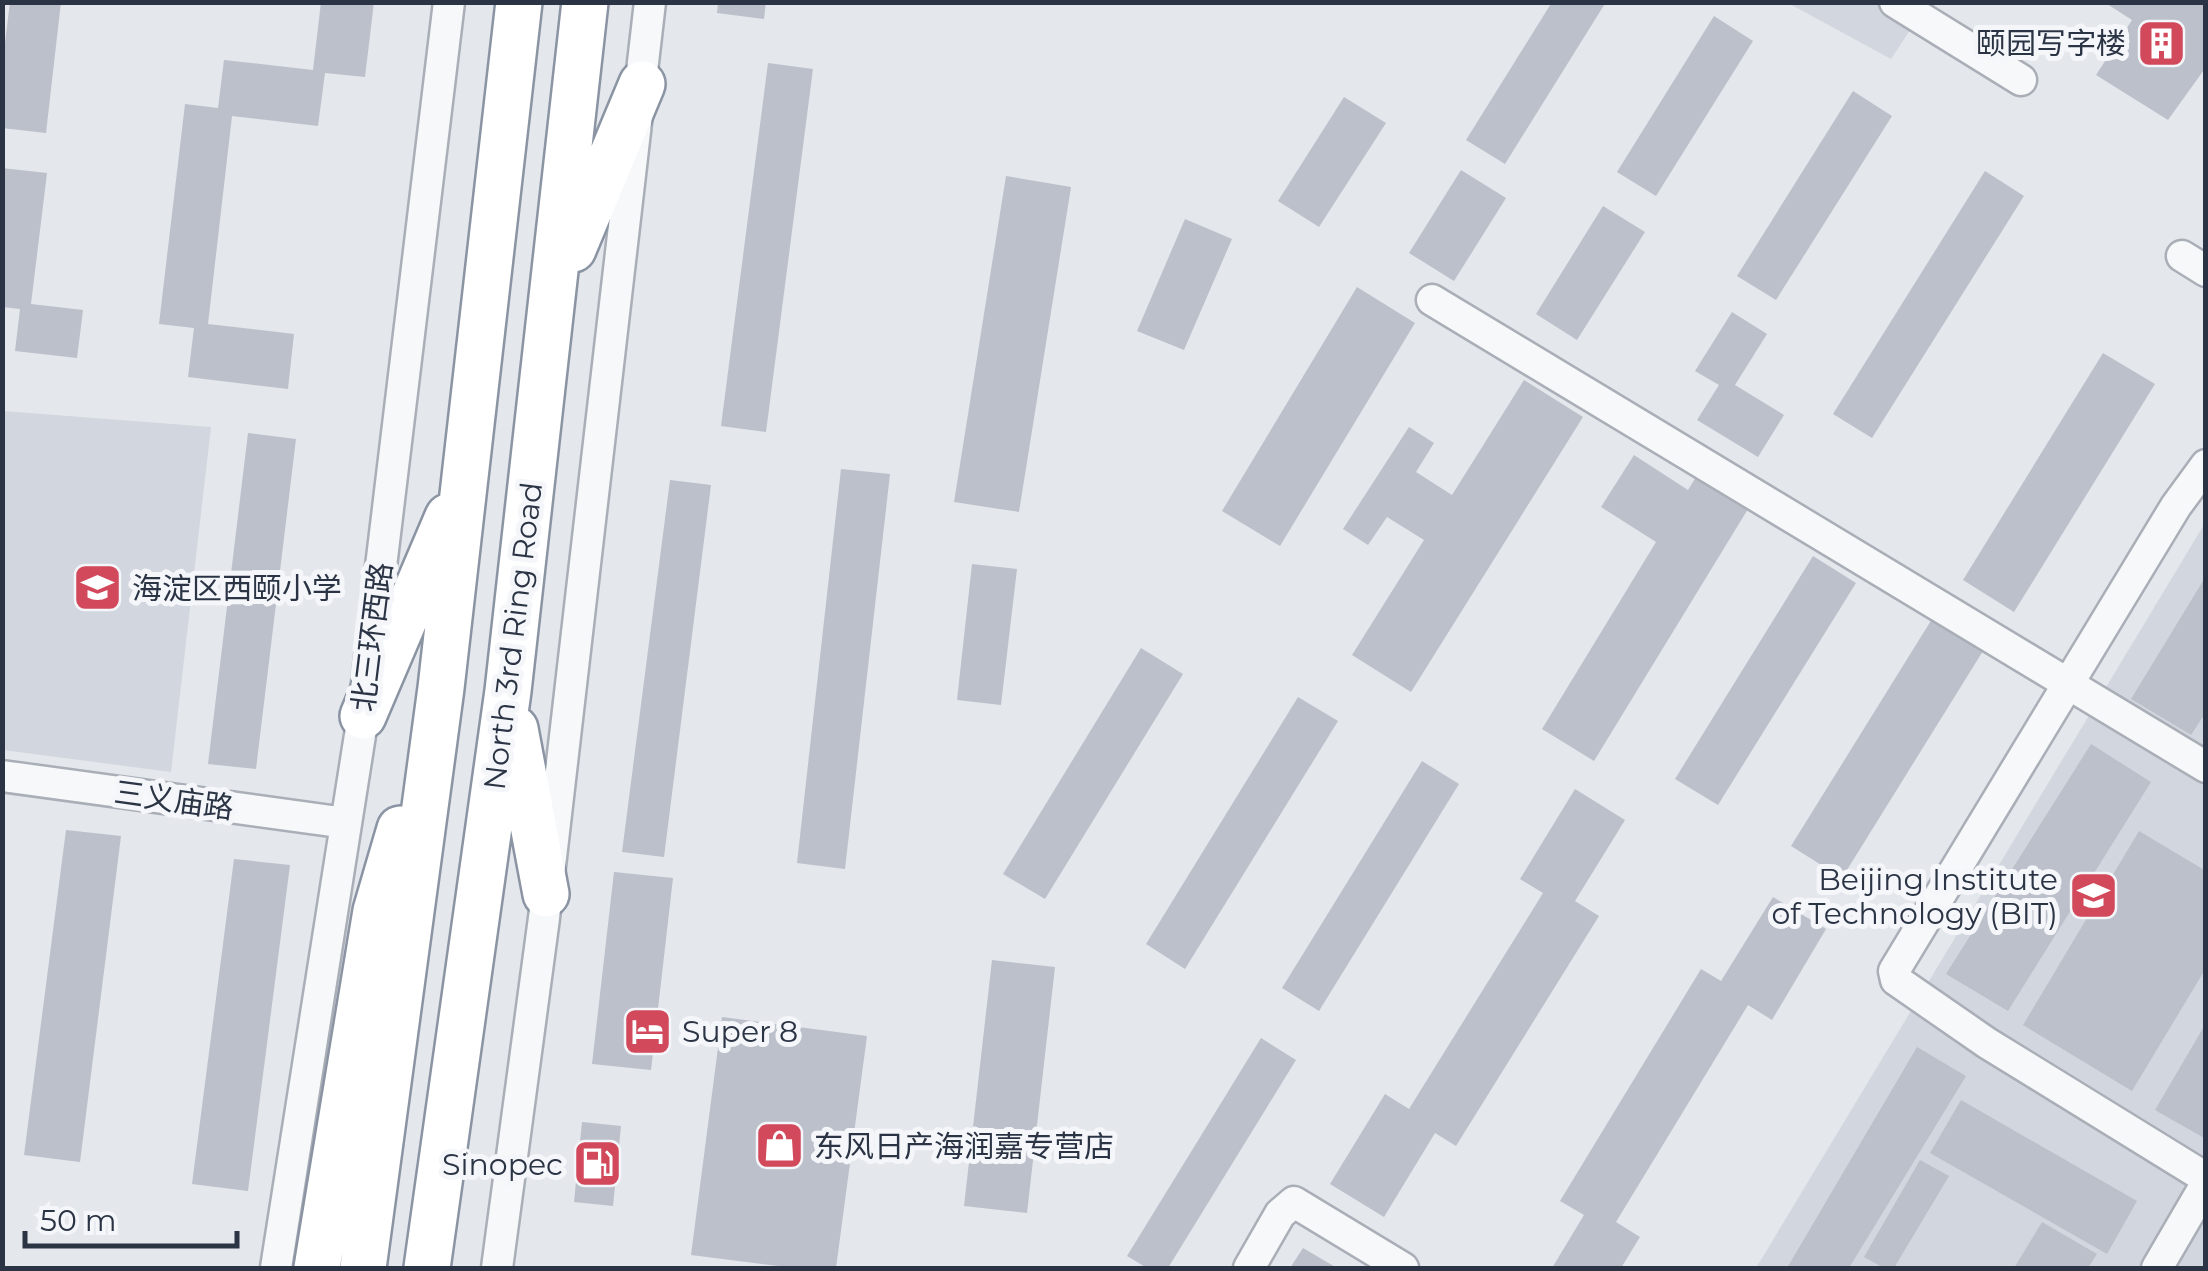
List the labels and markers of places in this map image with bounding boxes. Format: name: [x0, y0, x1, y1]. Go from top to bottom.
building icon: 颐园写字楼: [2135, 17, 2187, 69]
place label: 颐园写字楼: [1976, 25, 2126, 62]
school or university icon: 海淀区西颐小学: [71, 562, 123, 614]
place label: 海淀区西颐小学: [132, 570, 342, 607]
place label: Beijing Institute of Technology (BIT): [1771, 861, 2058, 932]
school or university icon: Beijing Institute of Technology (BIT): [2067, 870, 2119, 922]
hotel icon: Super 8: [621, 1005, 673, 1057]
place label: Super 8: [682, 1013, 798, 1050]
shop icon: 东风日产海润嘉专营店: [753, 1120, 805, 1172]
place label: 东风日产海润嘉专营店: [814, 1128, 1114, 1165]
fuel station icon: Sinopec: [572, 1138, 624, 1190]
place label: Sinopec: [442, 1146, 563, 1183]

